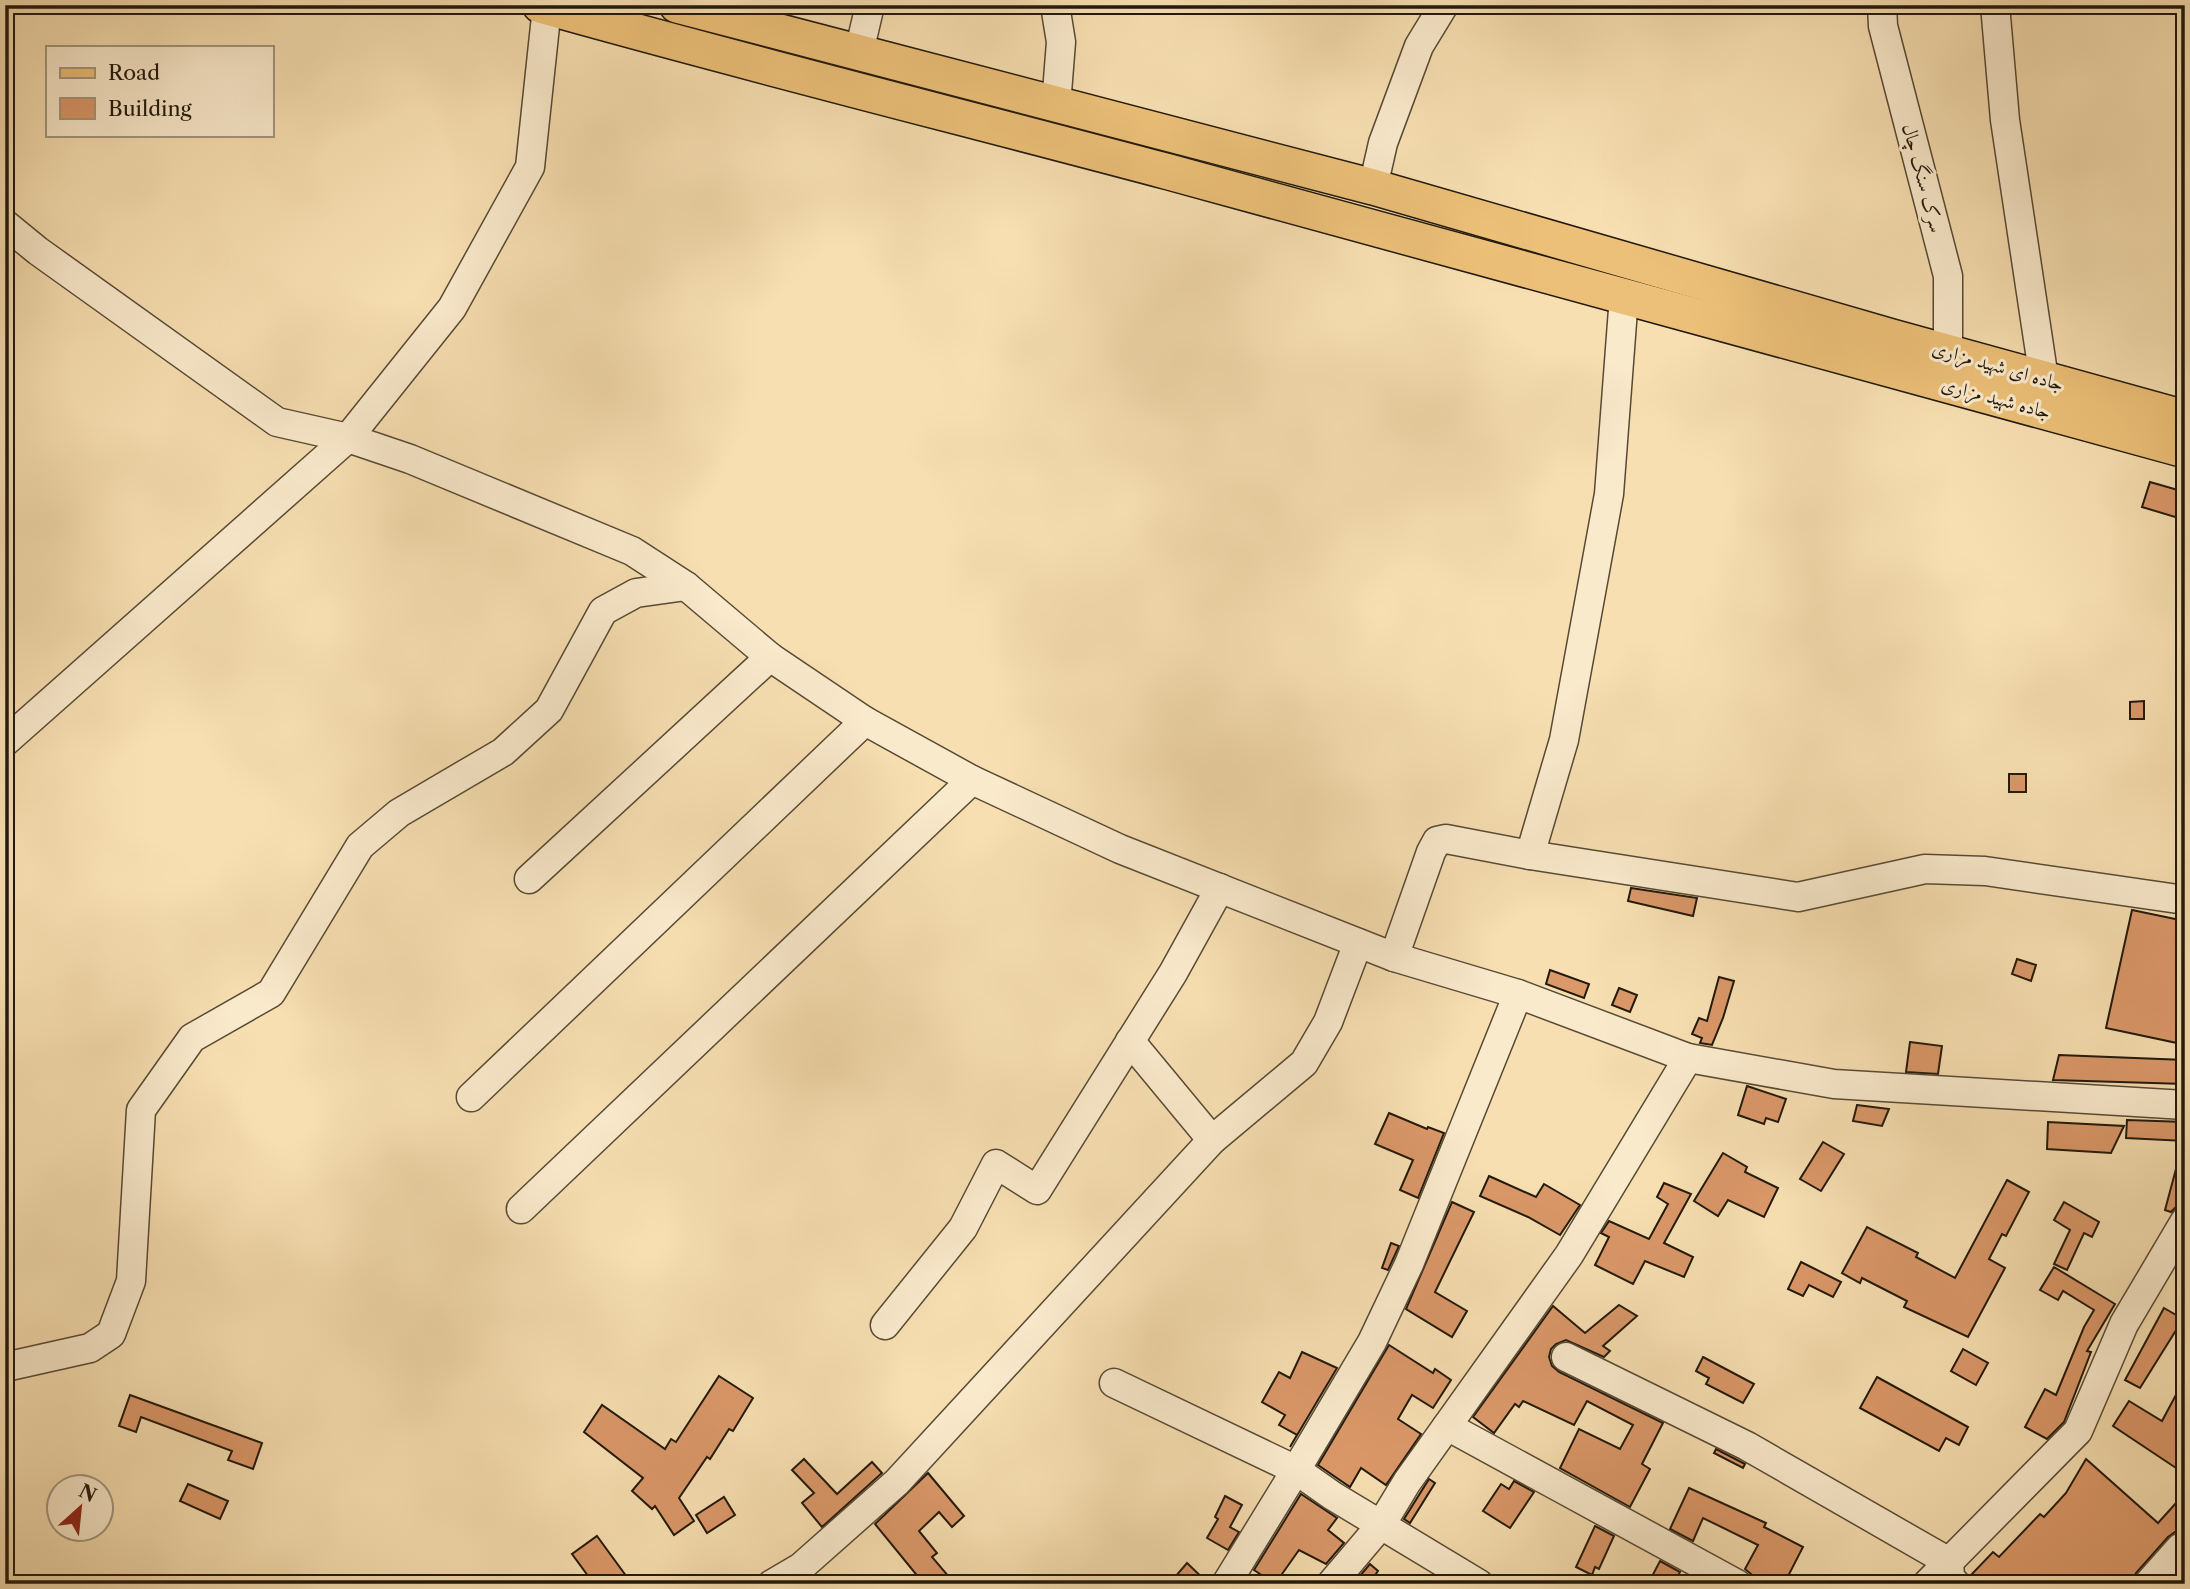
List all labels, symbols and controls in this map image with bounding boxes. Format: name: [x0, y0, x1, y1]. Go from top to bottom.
legend: [46, 46, 273, 136]
text: Road: [108, 60, 160, 85]
text: Building: [108, 96, 193, 121]
street label: سرک سنگ چال: [1896, 121, 1950, 235]
street label: جاده ای شهید مزاری: [1929, 336, 2066, 398]
street label: جاده شهید مزاری: [1938, 372, 2053, 426]
north arrow: [46, 1474, 116, 1544]
text: N: [75, 1479, 100, 1507]

